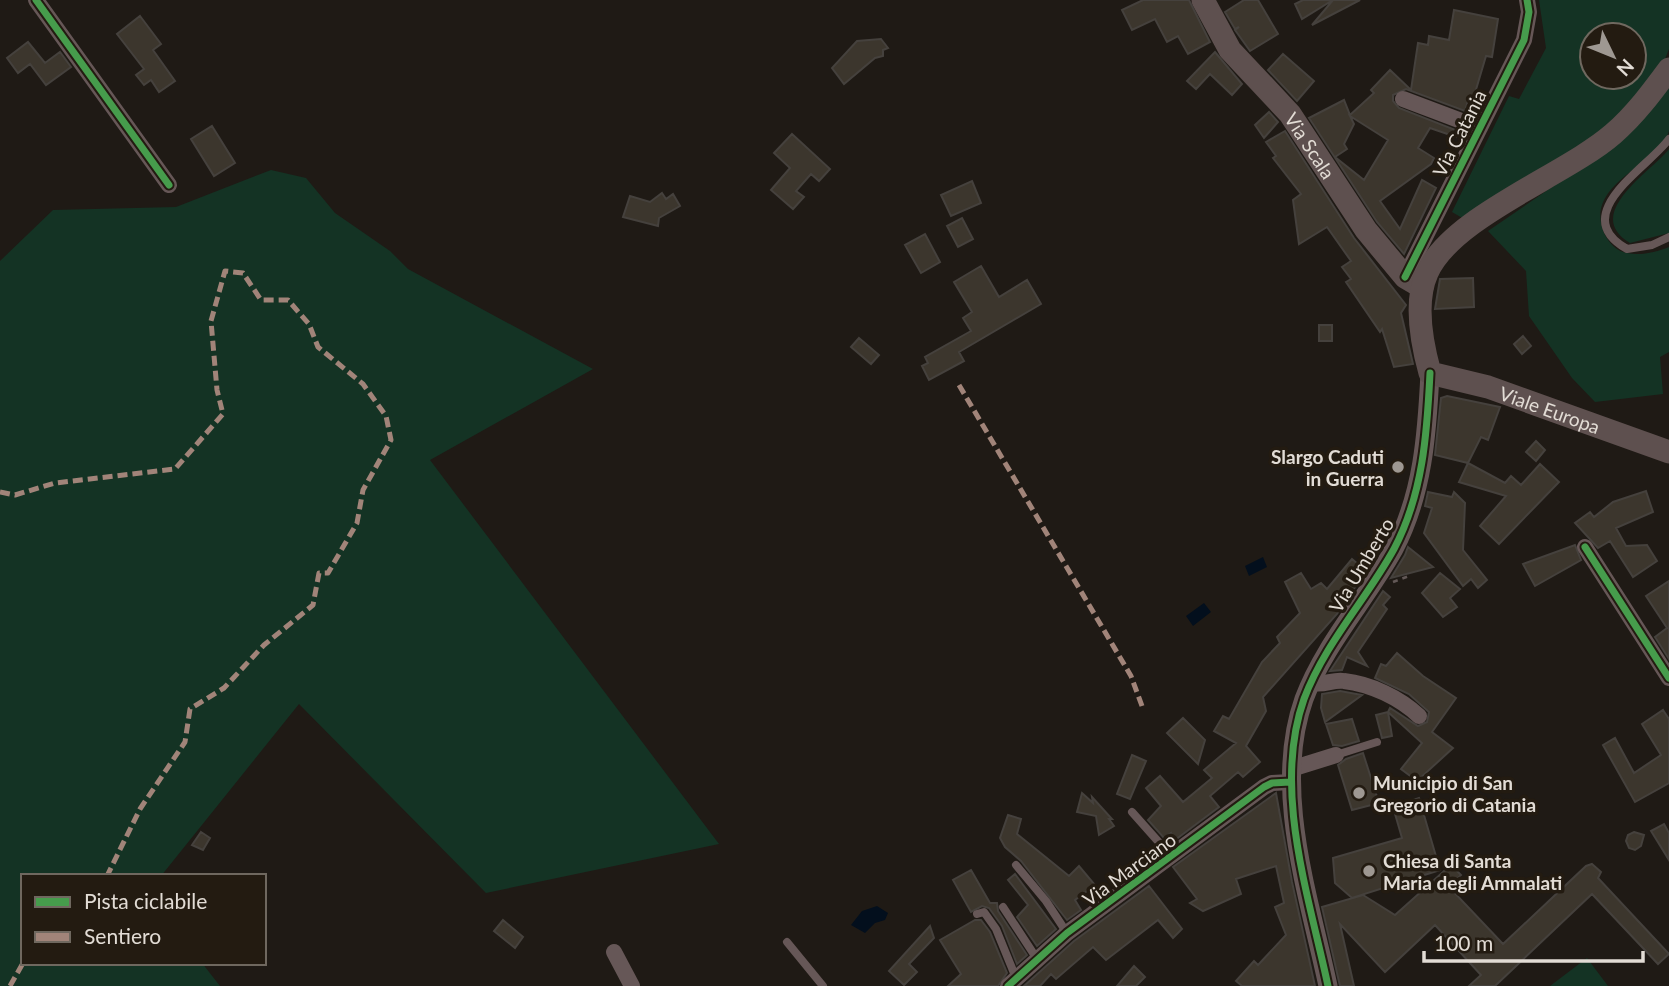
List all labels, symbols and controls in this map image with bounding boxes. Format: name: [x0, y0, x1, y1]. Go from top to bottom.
north arrow: [1578, 21, 1648, 91]
text: N: [1612, 55, 1639, 81]
street label: Via Catania: [1427, 86, 1491, 180]
street label: Via Scala: [1280, 108, 1341, 183]
street label: Viale Europa: [1497, 381, 1603, 438]
place label: Slargo Caduti in Guerra: [1271, 445, 1384, 490]
marker: Slargo Caduti in Guerra: [1390, 459, 1406, 475]
street label: Via Umberto: [1324, 514, 1398, 616]
place label: Municipio di San Gregorio di Catania: [1373, 771, 1536, 816]
marker: Municipio di San Gregorio di Catania: [1351, 785, 1367, 801]
street label: Via Marciano: [1078, 828, 1180, 910]
place label: Chiesa di Santa Maria degli Ammalati: [1383, 849, 1562, 894]
marker: Chiesa di Santa Maria degli Ammalati: [1361, 863, 1377, 879]
legend: [21, 874, 266, 965]
text: Pista ciclabile: [84, 888, 207, 913]
scale bar: [1424, 920, 1643, 964]
text: Sentiero: [84, 923, 161, 948]
text: 100 m: [1434, 930, 1493, 955]

